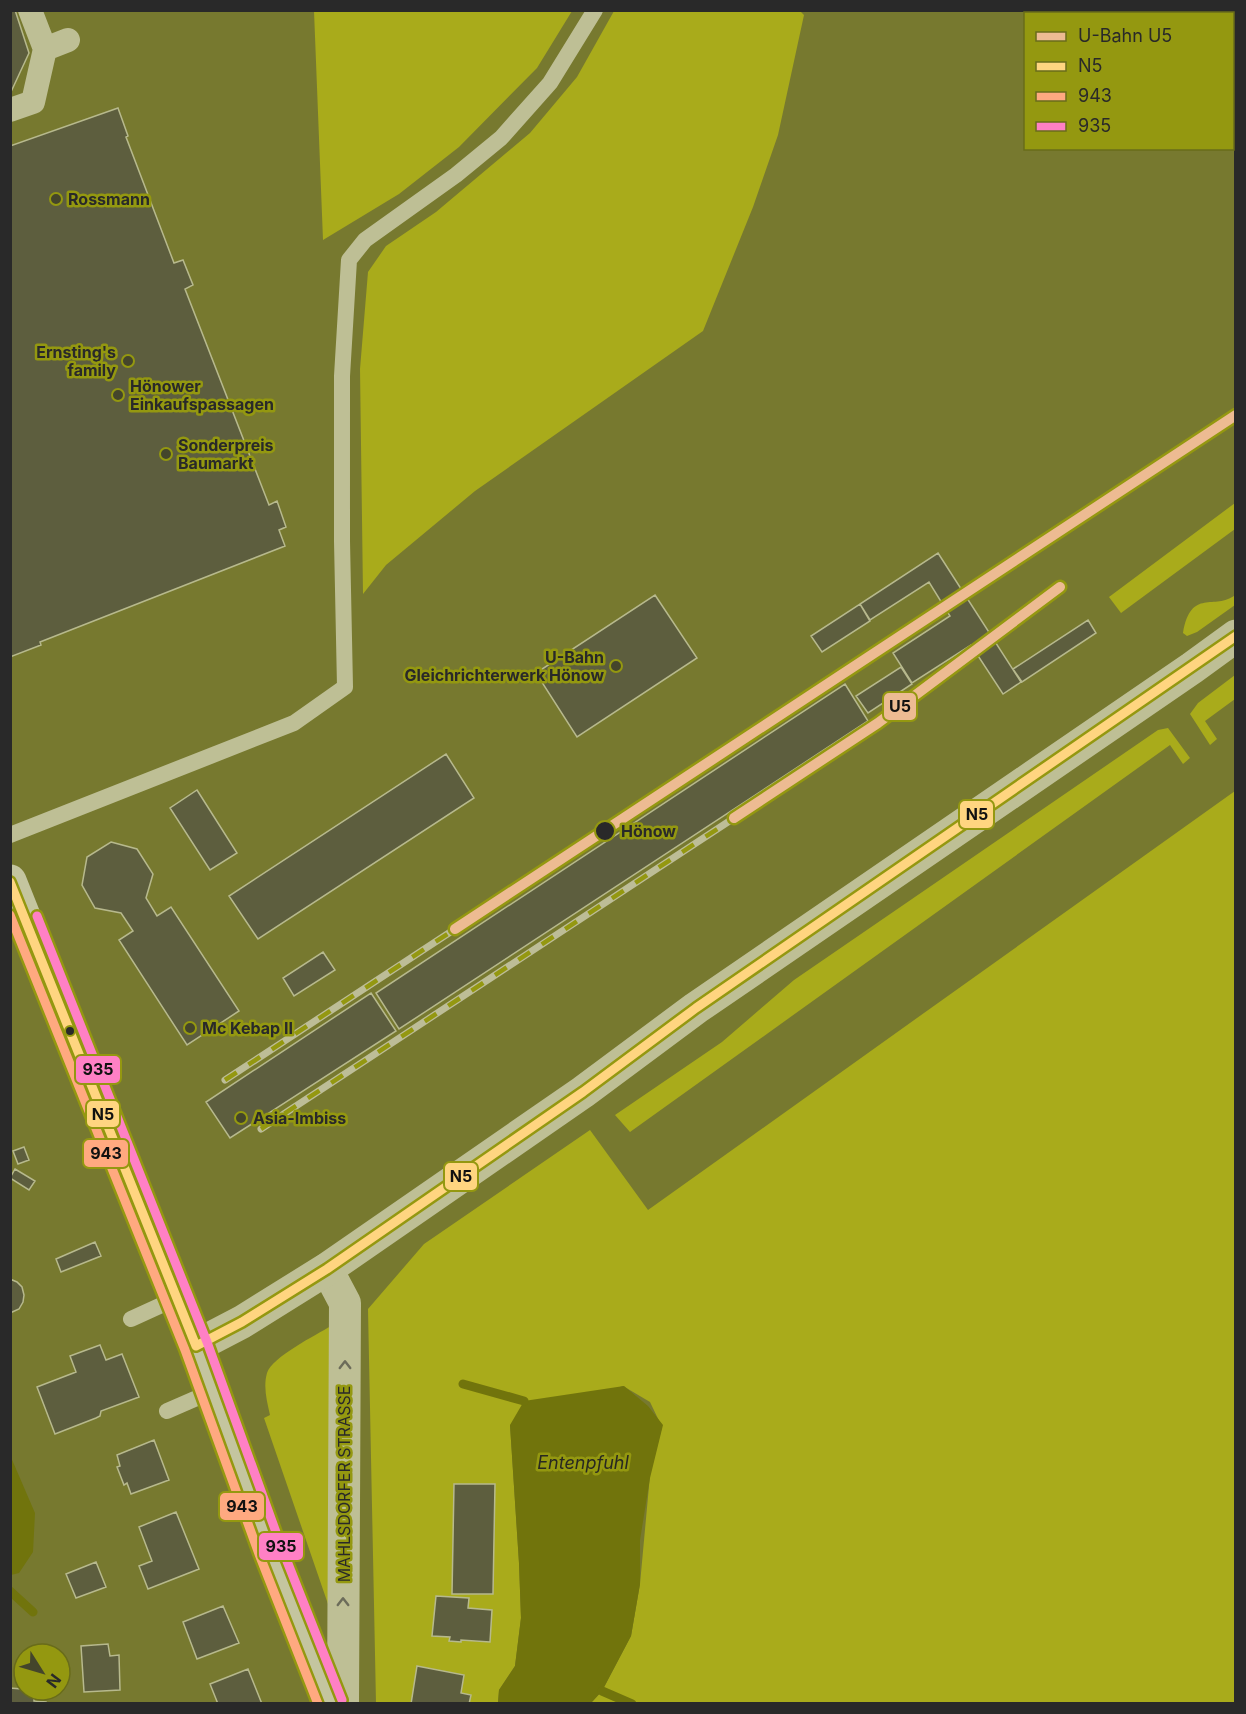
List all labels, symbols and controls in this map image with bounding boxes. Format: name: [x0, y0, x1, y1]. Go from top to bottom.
legend: [1024, 12, 1234, 150]
text: U-Bahn U5: [1078, 25, 1172, 46]
text: N5: [1078, 55, 1103, 76]
text: 943: [1078, 85, 1112, 106]
text: 935: [1078, 115, 1111, 136]
place label: Rossmann: [68, 189, 150, 209]
marker: Rossmann: [49, 192, 63, 206]
place label: Ernsting's family: [36, 342, 116, 380]
marker: Ernsting's family: [121, 354, 135, 368]
place label: Hönower Einkaufspassagen: [130, 376, 274, 414]
marker: Hönower Einkaufspassagen: [111, 388, 125, 402]
place label: Sonderpreis Baumarkt: [178, 435, 274, 473]
marker: Sonderpreis Baumarkt: [159, 447, 173, 461]
place label: U-Bahn Gleichrichterwerk Hönow: [405, 647, 604, 685]
marker: U-Bahn Gleichrichterwerk Hönow: [609, 659, 623, 673]
line badge: U5: [883, 692, 917, 721]
text: U5: [889, 696, 911, 716]
line badge: N5: [959, 800, 994, 829]
text: N5: [966, 804, 988, 824]
marker: Hönow: [594, 820, 616, 842]
place label: Hönow: [621, 821, 676, 841]
place label: Mc Kebap II: [202, 1018, 293, 1038]
marker: Mc Kebap II: [183, 1021, 197, 1035]
unlabelled marker: [64, 1025, 76, 1037]
line badge: 935: [75, 1055, 121, 1084]
text: 935: [83, 1059, 113, 1079]
line badge: N5: [86, 1100, 120, 1128]
text: N5: [92, 1104, 114, 1124]
place label: Asia-Imbiss: [253, 1108, 346, 1128]
marker: Asia-Imbiss: [234, 1111, 248, 1125]
line badge: 943: [83, 1139, 129, 1168]
text: 943: [90, 1143, 122, 1163]
line badge: N5: [444, 1162, 478, 1191]
text: N5: [450, 1166, 472, 1186]
one-way arrow: [339, 1360, 351, 1369]
street label: MAHLSDORFER STRASSE: [334, 1386, 354, 1582]
water label: Entenpfuhl: [537, 1452, 629, 1473]
line badge: 943: [219, 1492, 265, 1521]
text: 943: [226, 1496, 258, 1516]
line badge: 935: [258, 1532, 304, 1561]
text: 935: [266, 1536, 296, 1556]
one-way arrow: [337, 1597, 349, 1606]
north arrow: [12, 1642, 72, 1702]
text: N: [42, 1670, 66, 1692]

